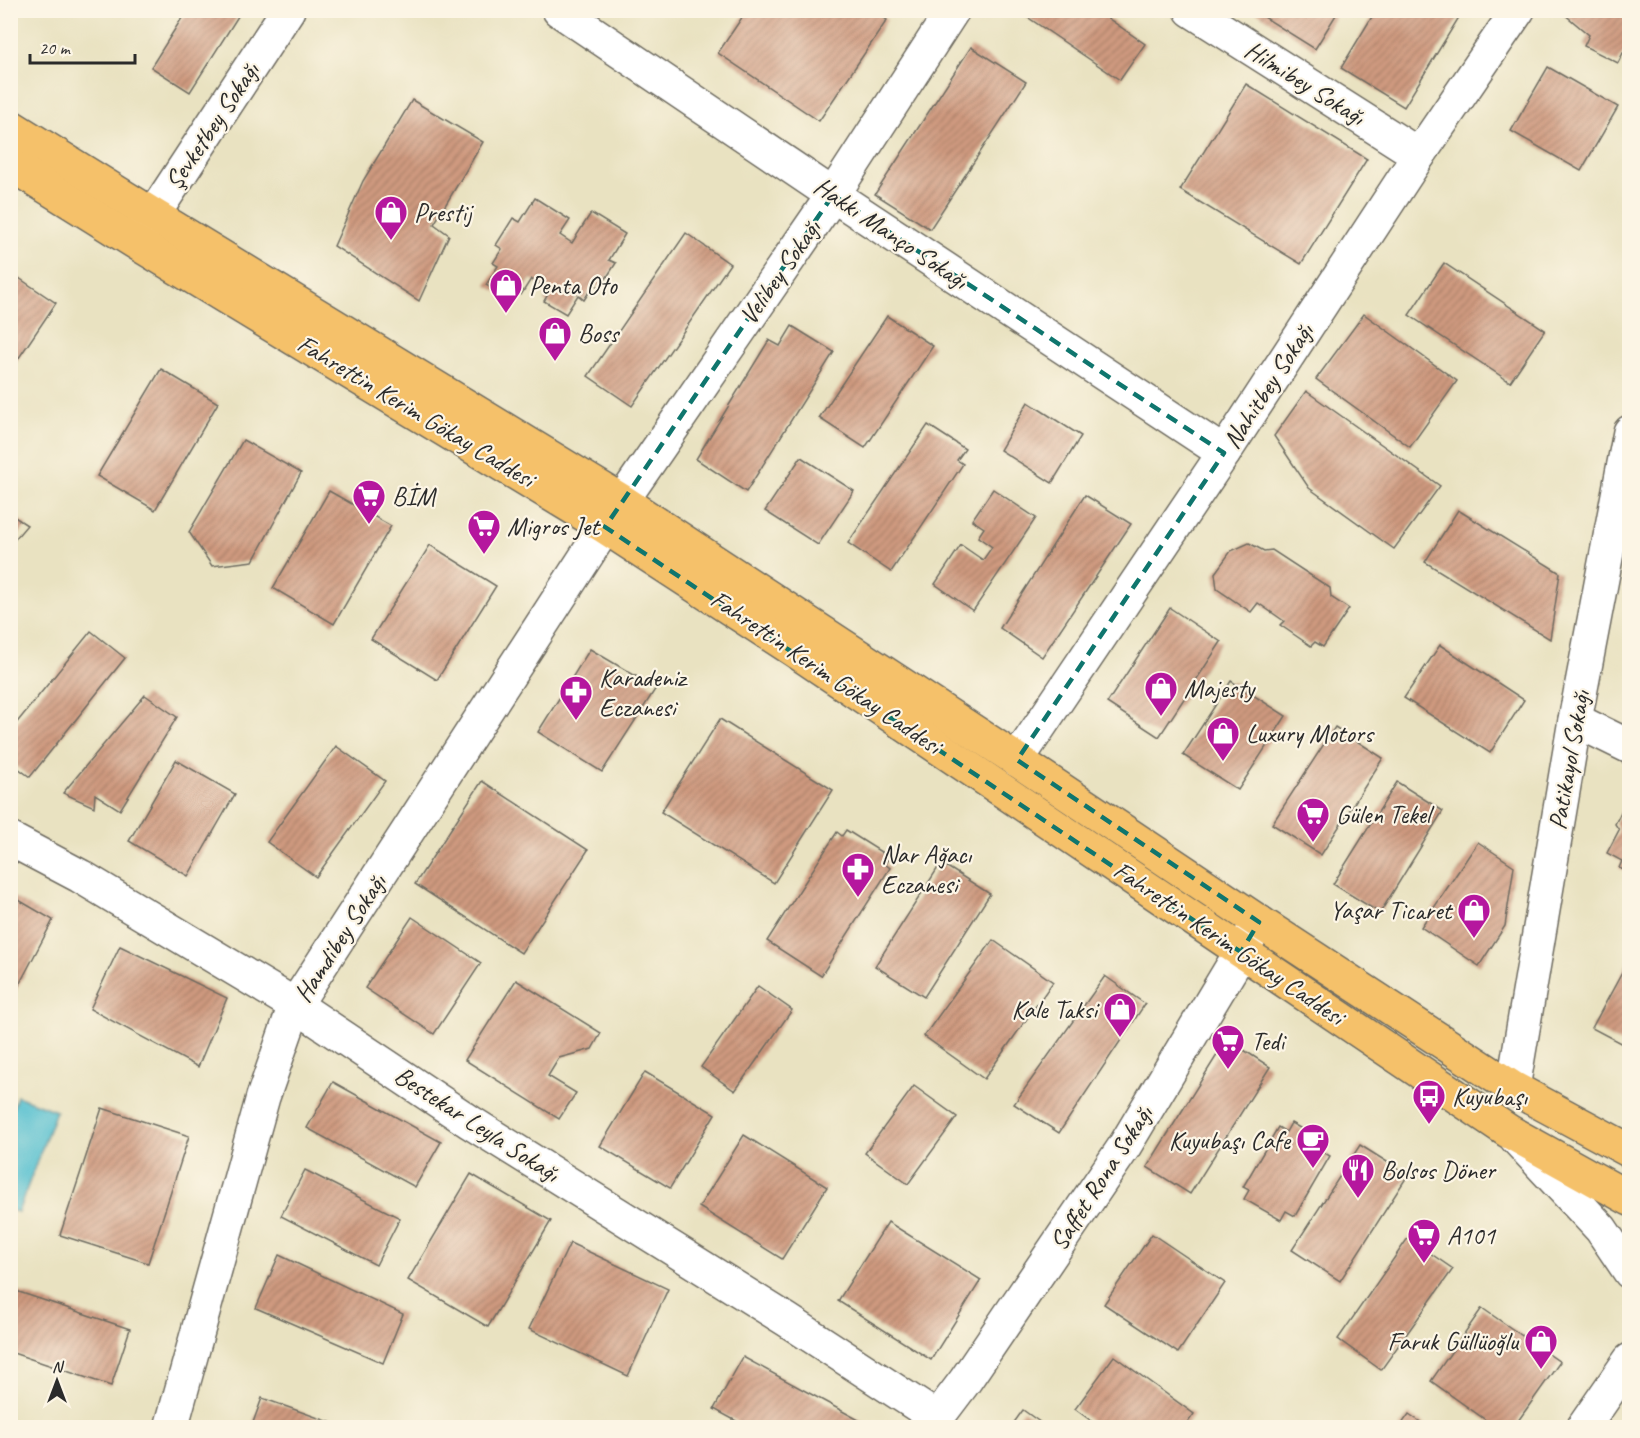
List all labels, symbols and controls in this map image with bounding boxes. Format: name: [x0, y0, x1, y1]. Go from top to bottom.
scale bar: [30, 27, 135, 65]
street label: Hilmibey Sokağı: [1239, 33, 1372, 133]
text: 20 m: [39, 37, 72, 59]
street label: Şevketbey Sokağı: [157, 55, 267, 196]
street label: Hakkı Manço Sokağı: [808, 169, 975, 297]
shop icon: Prestij: [373, 194, 409, 241]
place label: Prestij: [414, 196, 474, 229]
street label: Velibey Sokağı: [732, 212, 829, 331]
shop icon: Penta Oto: [488, 267, 524, 314]
place label: Penta Oto: [529, 269, 619, 302]
shop icon: Boss: [537, 315, 573, 362]
street label: Nahitbey Sokağı: [1215, 316, 1321, 455]
place label: Boss: [578, 317, 621, 350]
street label: Fahrettin Kerim Gökay Caddesi: [291, 327, 543, 497]
supermarket icon: BİM: [351, 478, 387, 525]
place label: BİM: [392, 480, 437, 513]
supermarket icon: Migros Jet: [466, 508, 502, 555]
place label: Migros Jet: [507, 510, 601, 543]
street label: Fahrettin Kerim Gökay Caddesi: [704, 582, 950, 763]
place label: Karadeniz Eczanesi: [599, 661, 688, 724]
shop icon: Majesty: [1143, 670, 1179, 717]
place label: Majesty: [1184, 672, 1256, 705]
pharmacy icon: Karadeniz Eczanesi: [558, 674, 594, 721]
street label: Patikayol Sokağı: [1541, 687, 1598, 832]
shop icon: Luxury Motors: [1205, 715, 1241, 762]
place label: Luxury Motors: [1246, 717, 1375, 750]
supermarket icon: Gülen Tekel: [1295, 796, 1331, 843]
place label: Gülen Tekel: [1336, 798, 1435, 831]
place label: Nar Ağacı Eczanesi: [881, 838, 972, 901]
pharmacy icon: Nar Ağacı Eczanesi: [840, 851, 876, 898]
street label: Fahrettin Kerim Gökay Caddesi: [1107, 853, 1353, 1034]
street label: Hamdibey Sokağı: [286, 867, 394, 1008]
shop icon: Yaşar Ticaret: [1456, 892, 1492, 939]
place label: Yaşar Ticaret: [1330, 894, 1453, 927]
shop icon: Kale Taksi: [1102, 991, 1138, 1038]
place label: Kale Taksi: [1011, 993, 1100, 1026]
supermarket icon: Tedi: [1210, 1023, 1246, 1070]
place label: Tedi: [1251, 1025, 1287, 1058]
street label: Bestekar Leyla Sokağı: [388, 1058, 567, 1190]
bus stop icon: Kuyubaşı: [1411, 1078, 1447, 1125]
place label: Kuyubaşı: [1452, 1080, 1528, 1113]
street label: Saffet Rona Sokağı: [1042, 1098, 1161, 1257]
cafe icon: Kuyubaşı Cafe: [1295, 1122, 1331, 1169]
place label: Kuyubaşı Cafe: [1169, 1124, 1292, 1157]
restaurant icon: Bolsos Döner: [1340, 1152, 1376, 1199]
place label: Bolsos Döner: [1381, 1154, 1497, 1187]
supermarket icon: A101: [1406, 1217, 1442, 1264]
place label: A101: [1447, 1219, 1496, 1252]
shop icon: Faruk Güllüoğlu: [1523, 1323, 1559, 1370]
place label: Faruk Güllüoğlu: [1387, 1325, 1519, 1358]
north arrow: [27, 1351, 87, 1411]
text: N: [52, 1357, 65, 1377]

